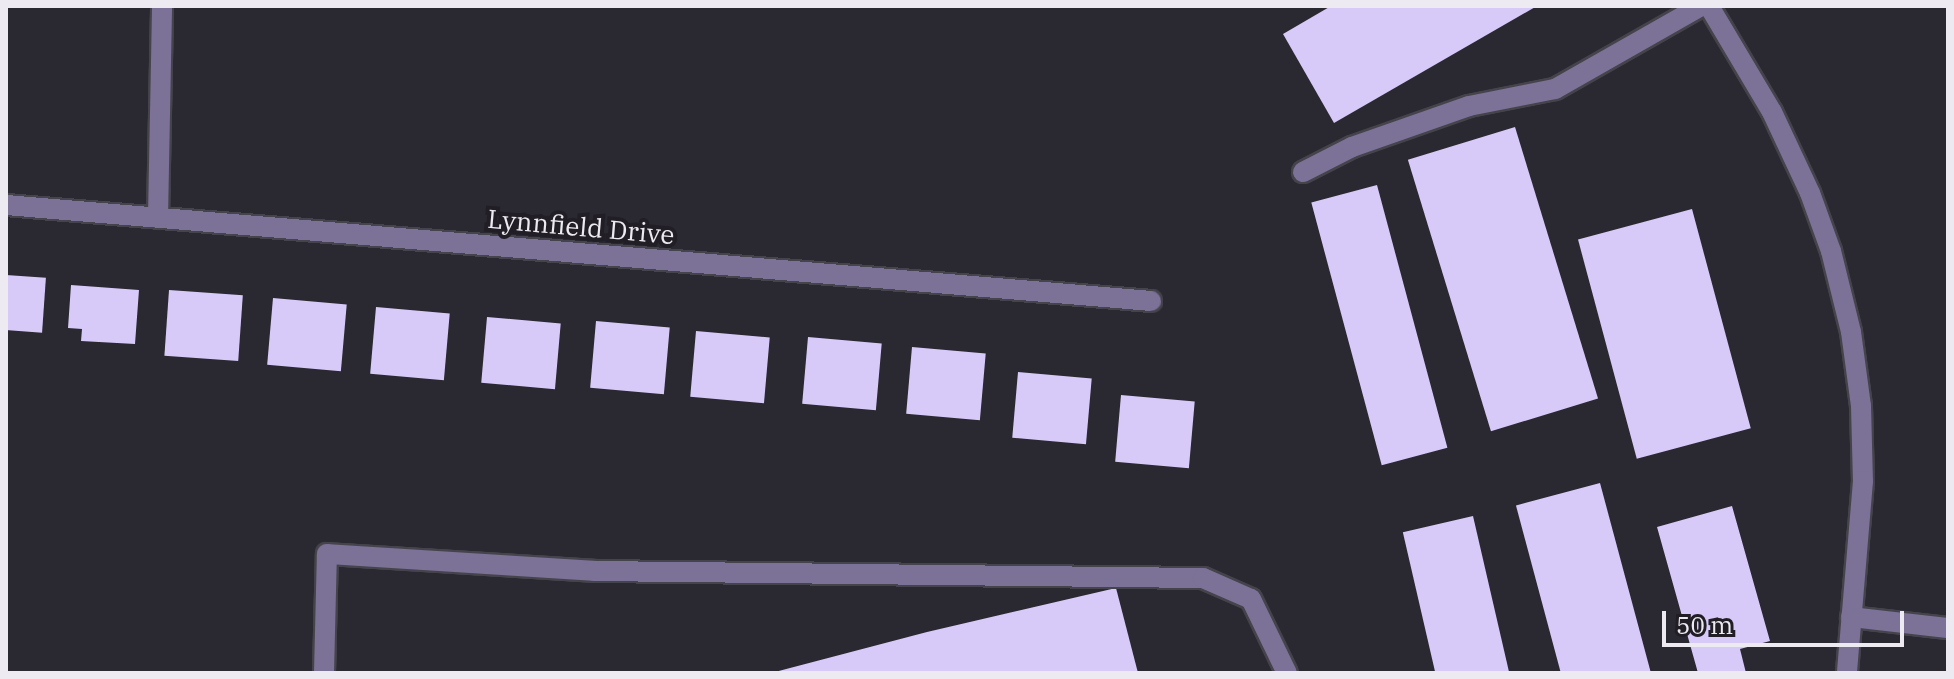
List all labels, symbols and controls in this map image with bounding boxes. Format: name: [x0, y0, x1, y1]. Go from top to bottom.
street label: Lynnfield Drive: [486, 203, 676, 251]
scale bar: [1666, 595, 1908, 645]
text: 50 m: [1676, 609, 1733, 641]

